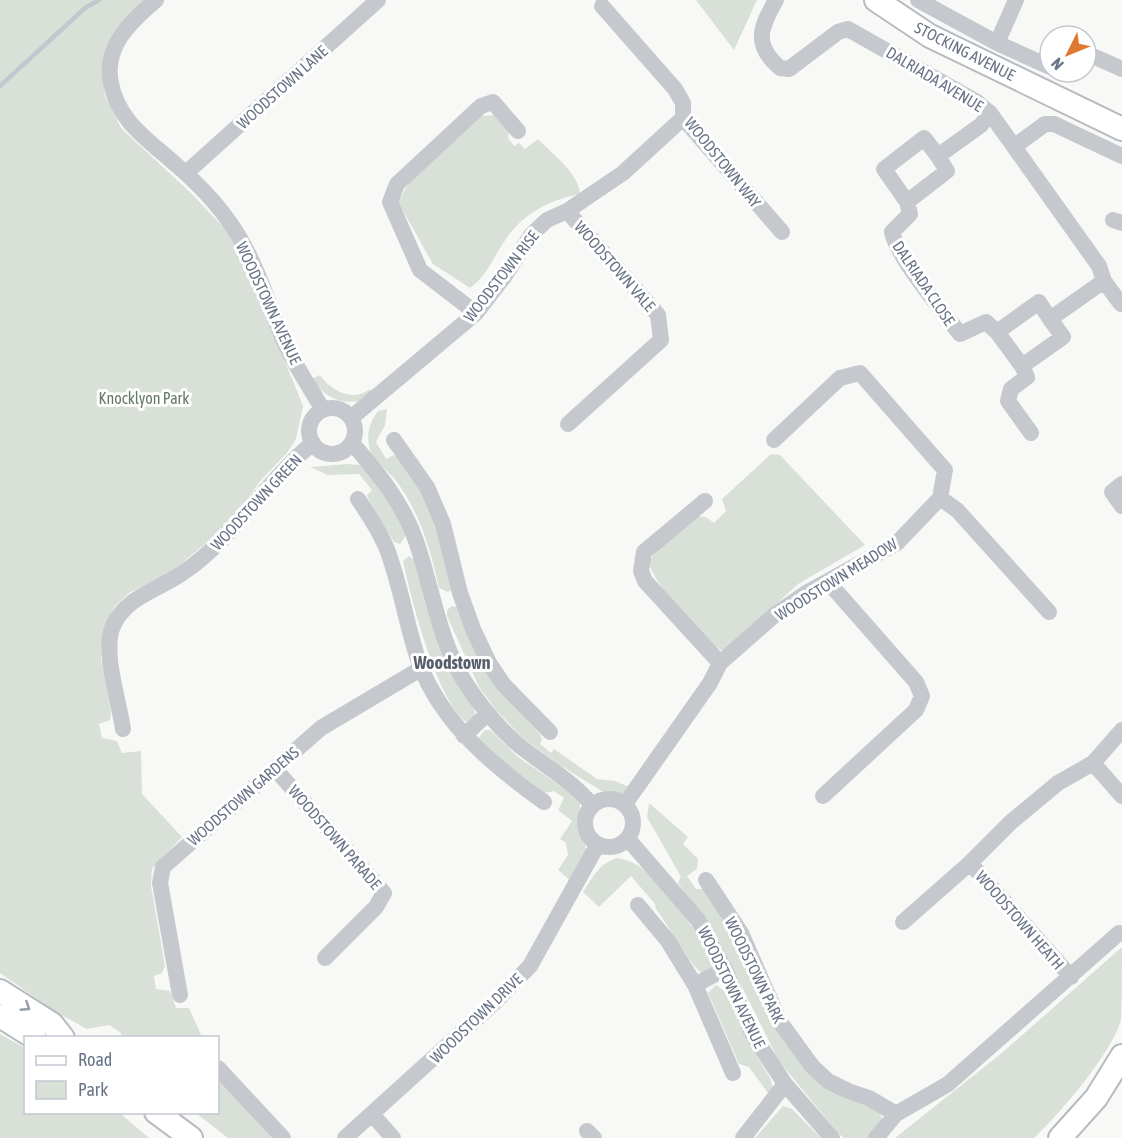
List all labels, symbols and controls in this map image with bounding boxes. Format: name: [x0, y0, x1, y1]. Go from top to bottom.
street label: STOCKING AVENUE: [912, 18, 1018, 84]
north arrow: [1038, 24, 1098, 84]
street label: WOODSTOWN LANE: [233, 42, 331, 132]
street label: DALRIADA AVENUE: [883, 43, 987, 115]
text: N: [1047, 55, 1067, 74]
street label: WOODSTOWN WAY: [681, 113, 765, 211]
street label: WOODSTOWN VALE: [571, 217, 659, 315]
street label: WOODSTOWN RISE: [460, 227, 542, 325]
street label: DALRIADA CLOSE: [889, 237, 959, 329]
street label: WOODSTOWN AVENUE: [233, 239, 305, 367]
park label: Knocklyon Park: [99, 389, 189, 408]
street label: WOODSTOWN GREEN: [207, 450, 305, 554]
street label: WOODSTOWN MEADOW: [772, 534, 900, 624]
district label: Woodstown: [412, 652, 491, 673]
street label: WOODSTOWN GARDENS: [184, 743, 302, 849]
street label: WOODSTOWN PARADE: [285, 781, 385, 893]
street label: WOODSTOWN HEATH: [972, 867, 1068, 973]
street label: WOODSTOWN PARK: [722, 914, 789, 1026]
street label: WOODSTOWN AVENUE: [695, 923, 769, 1051]
street label: WOODSTOWN DRIVE: [426, 970, 526, 1066]
one-way arrow: [20, 1000, 30, 1012]
legend: [24, 1036, 219, 1114]
text: Road: [78, 1049, 112, 1070]
text: Park: [78, 1079, 108, 1100]

